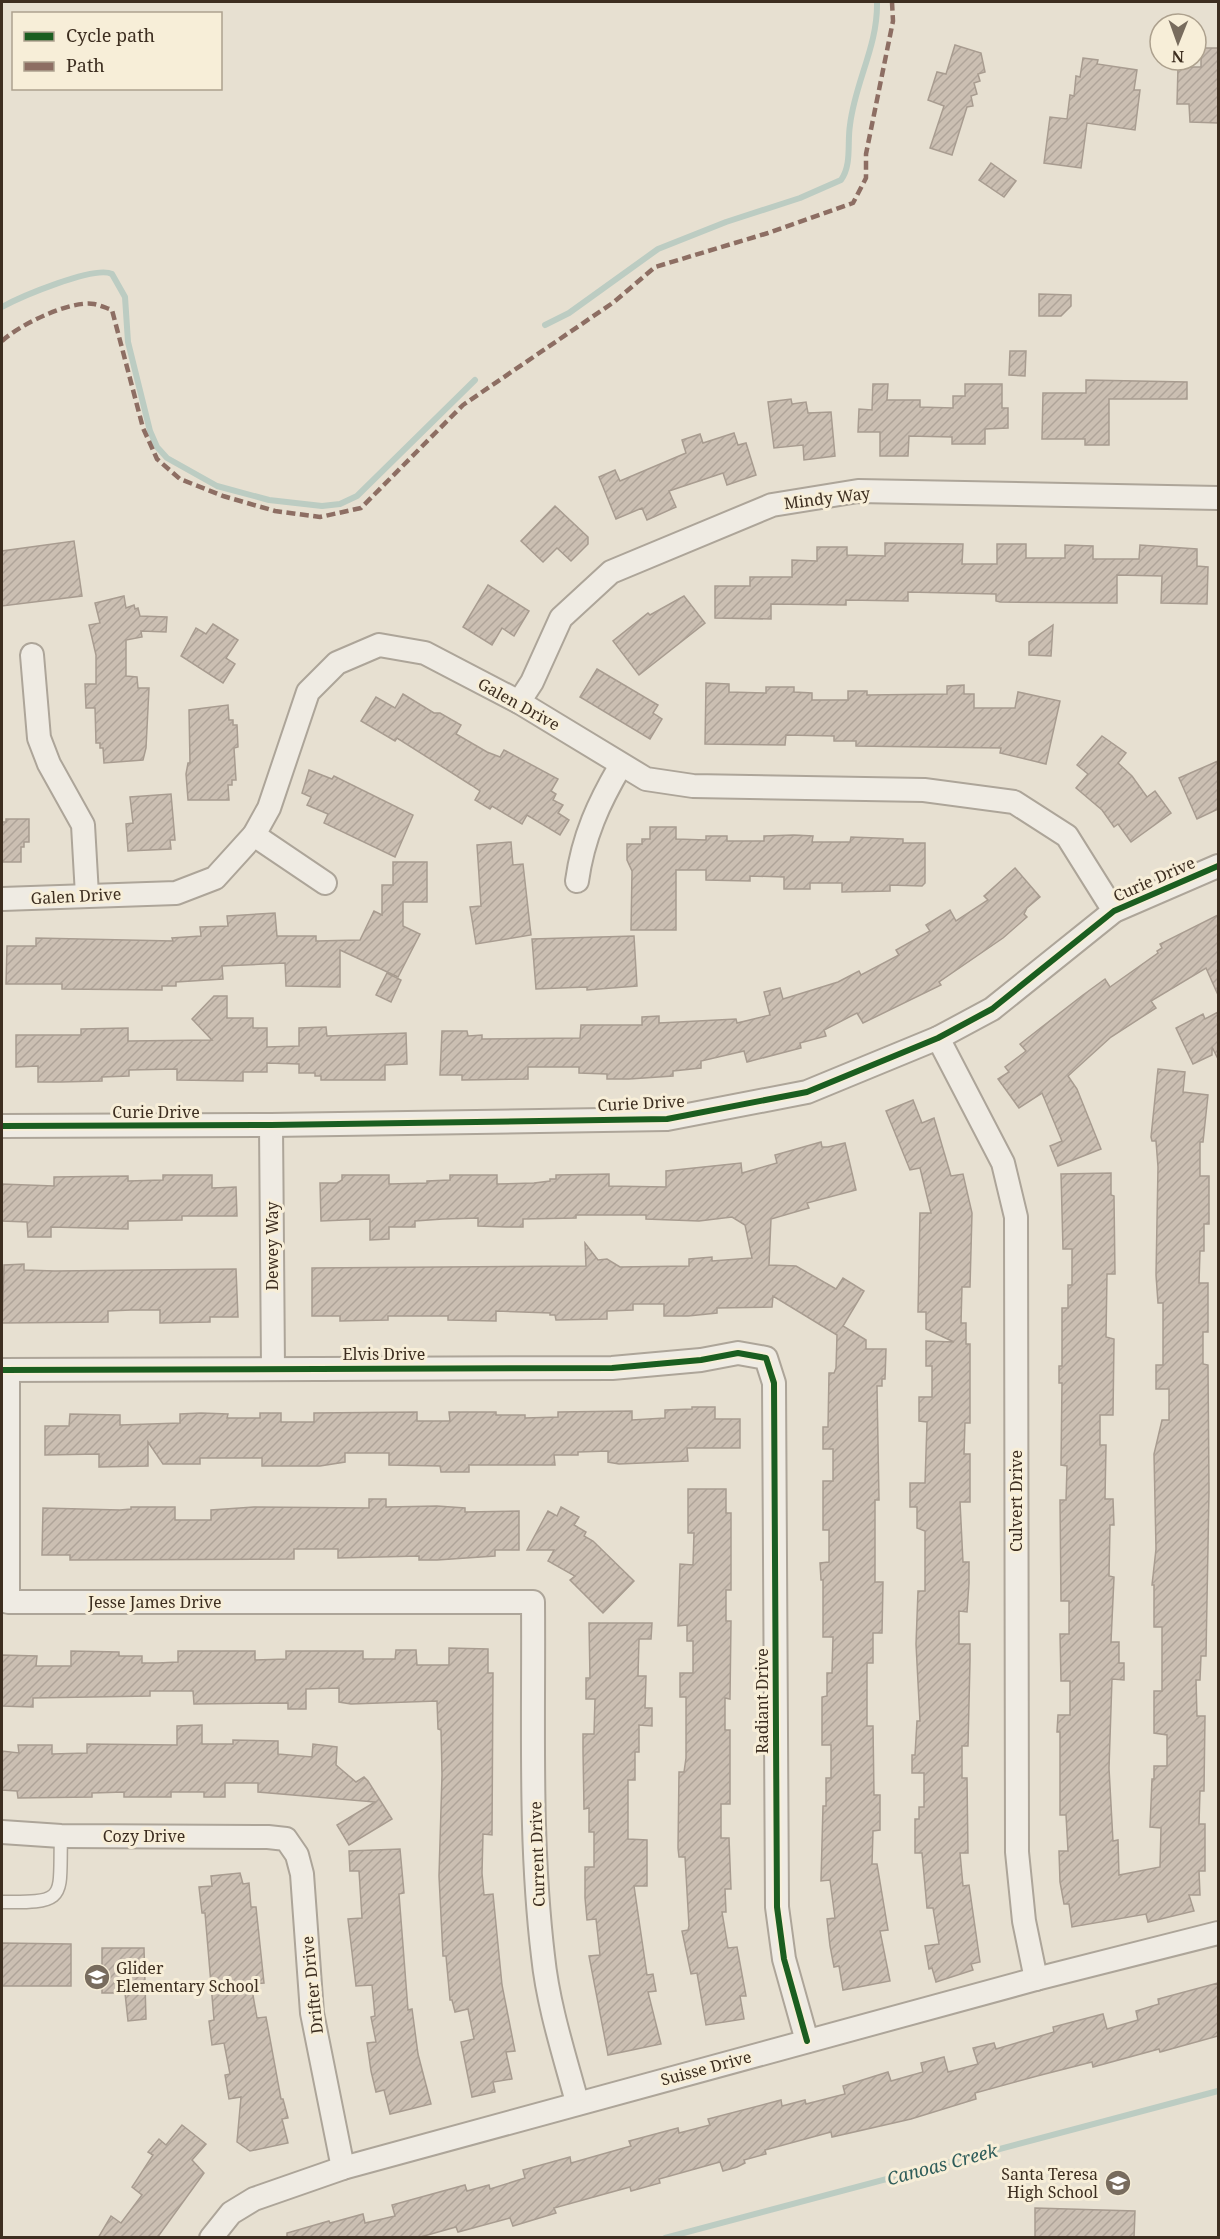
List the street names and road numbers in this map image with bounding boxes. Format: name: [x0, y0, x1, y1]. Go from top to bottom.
street label: Mindy Way: [783, 482, 872, 514]
street label: Galen Drive: [474, 672, 564, 736]
street label: Curie Drive: [1110, 851, 1198, 907]
street label: Galen Drive: [30, 883, 122, 909]
street label: Curie Drive: [597, 1090, 685, 1116]
street label: Curie Drive: [112, 1101, 200, 1123]
street label: Dewey Way: [261, 1200, 283, 1291]
street label: Elvis Drive: [343, 1343, 425, 1365]
street label: Culvert Drive: [1005, 1450, 1027, 1552]
street label: Jesse James Drive: [87, 1591, 222, 1613]
street label: Radiant Drive: [751, 1648, 773, 1754]
street label: Current Drive: [524, 1801, 550, 1907]
street label: Cozy Drive: [103, 1825, 185, 1847]
street label: Drifter Drive: [296, 1935, 328, 2035]
street label: Suisse Drive: [658, 2045, 754, 2091]

